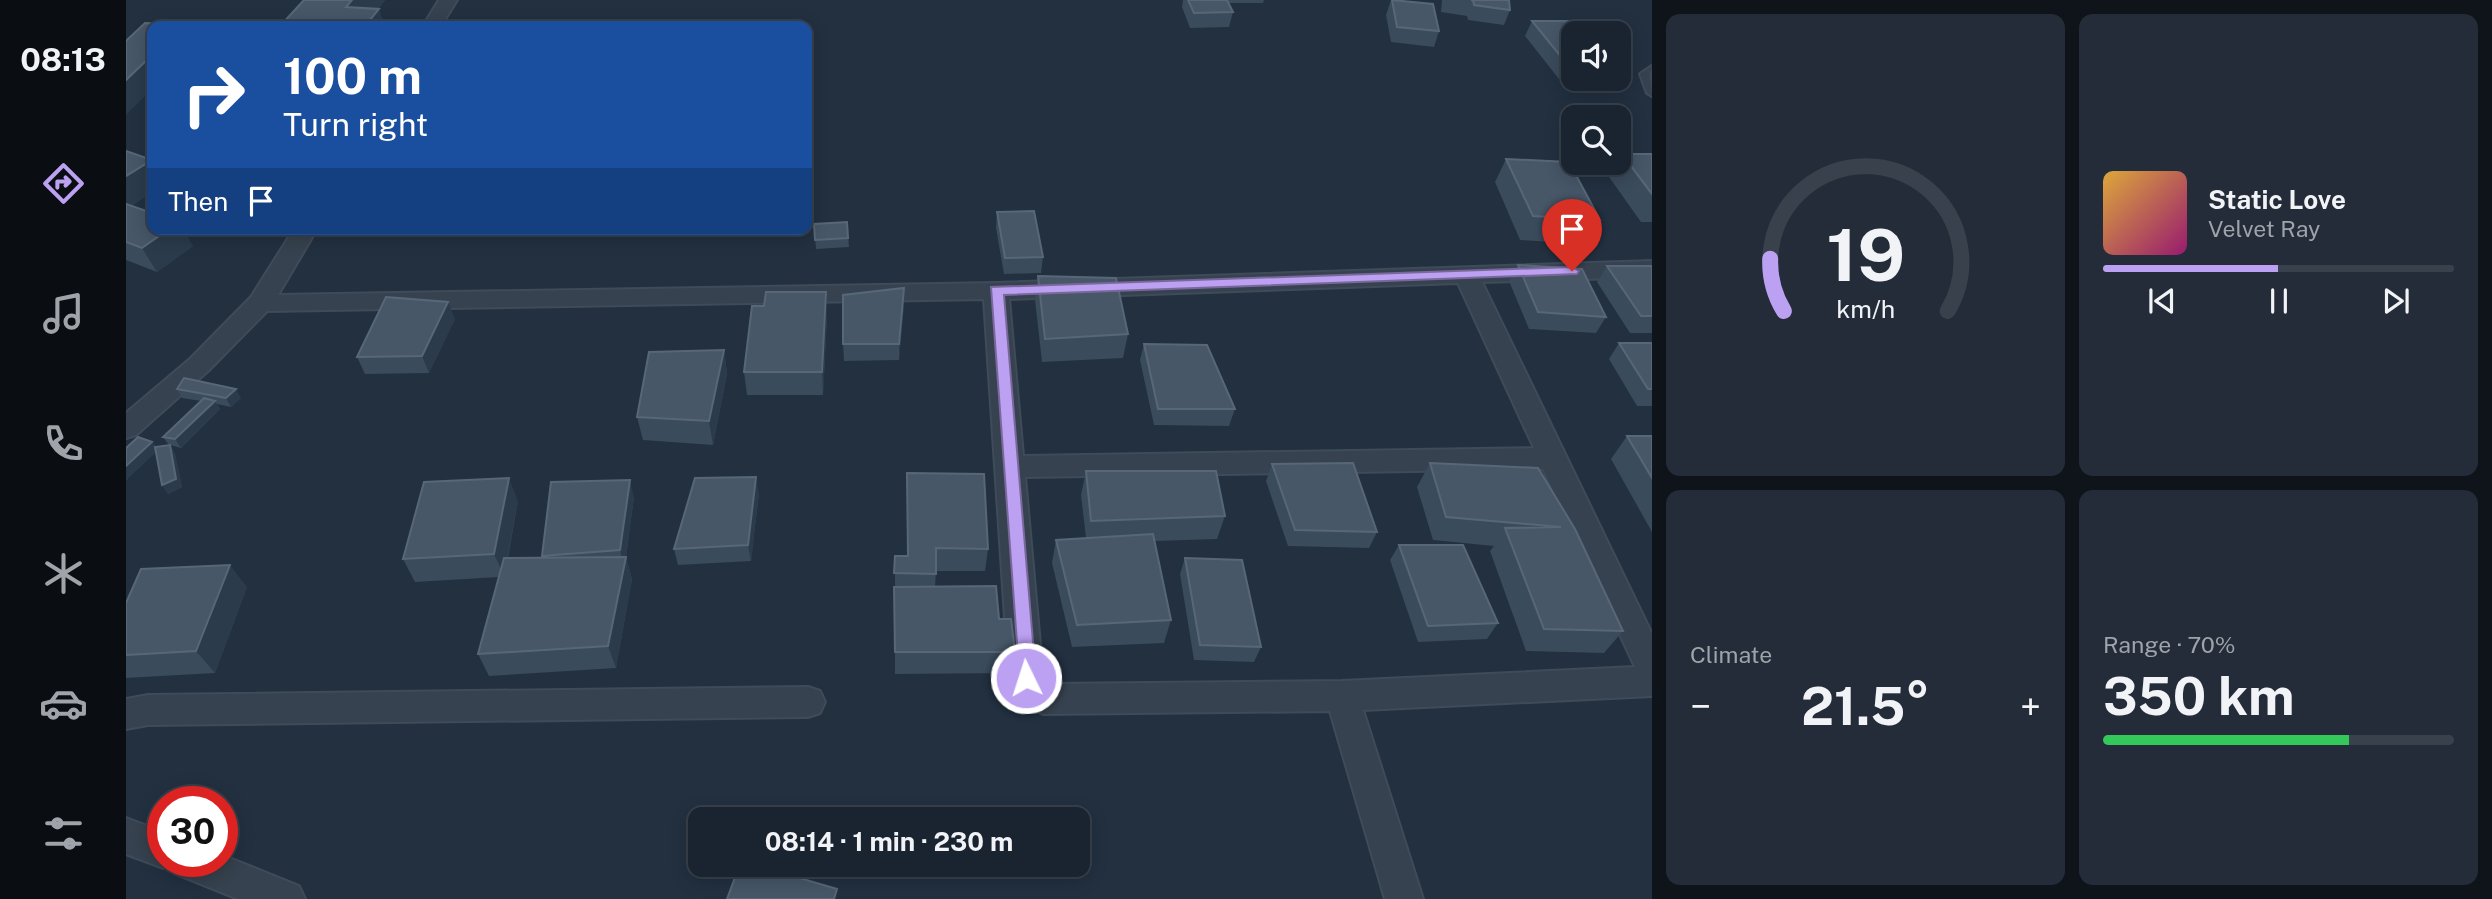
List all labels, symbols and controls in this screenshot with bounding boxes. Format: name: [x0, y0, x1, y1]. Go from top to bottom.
map controls: [1561, 21, 1631, 175]
button: sound: [1561, 21, 1631, 91]
text: 08:13: [20, 41, 106, 78]
text: 100 m: [283, 47, 422, 105]
icon: right: [168, 49, 259, 140]
button: search: [1561, 105, 1631, 175]
text: Turn right: [283, 106, 428, 143]
icon: directions: [39, 159, 88, 208]
icon: arrive: [242, 182, 280, 220]
text: Static Love: [2208, 184, 2346, 215]
text: Then: [168, 186, 228, 217]
pin: [1542, 199, 1602, 271]
icon: arrive: [1553, 210, 1591, 248]
text: 19: [1826, 213, 1905, 298]
text: Velvet Ray: [2208, 215, 2320, 242]
icon: previous: [2143, 282, 2181, 320]
icon: pause: [2260, 282, 2298, 320]
icon: next: [2377, 282, 2415, 320]
icon: music: [39, 289, 88, 338]
text: km/h: [1836, 294, 1895, 324]
icon: phone: [39, 419, 88, 468]
icon: climate: [39, 549, 88, 598]
text: Range · 70%: [2103, 631, 2236, 658]
position arrow: [989, 641, 1063, 715]
text: Climate: [1690, 641, 1772, 668]
text: 350 km: [2103, 666, 2295, 727]
text: 21.5°: [1801, 676, 1930, 737]
icon: car: [39, 679, 88, 728]
text: −: [1690, 684, 1711, 729]
text: +: [2020, 684, 2041, 729]
speed limit sign: 30: [147, 786, 238, 877]
icon: filters: [39, 809, 88, 858]
text: 08:14 · 1 min · 230 m: [765, 826, 1013, 857]

